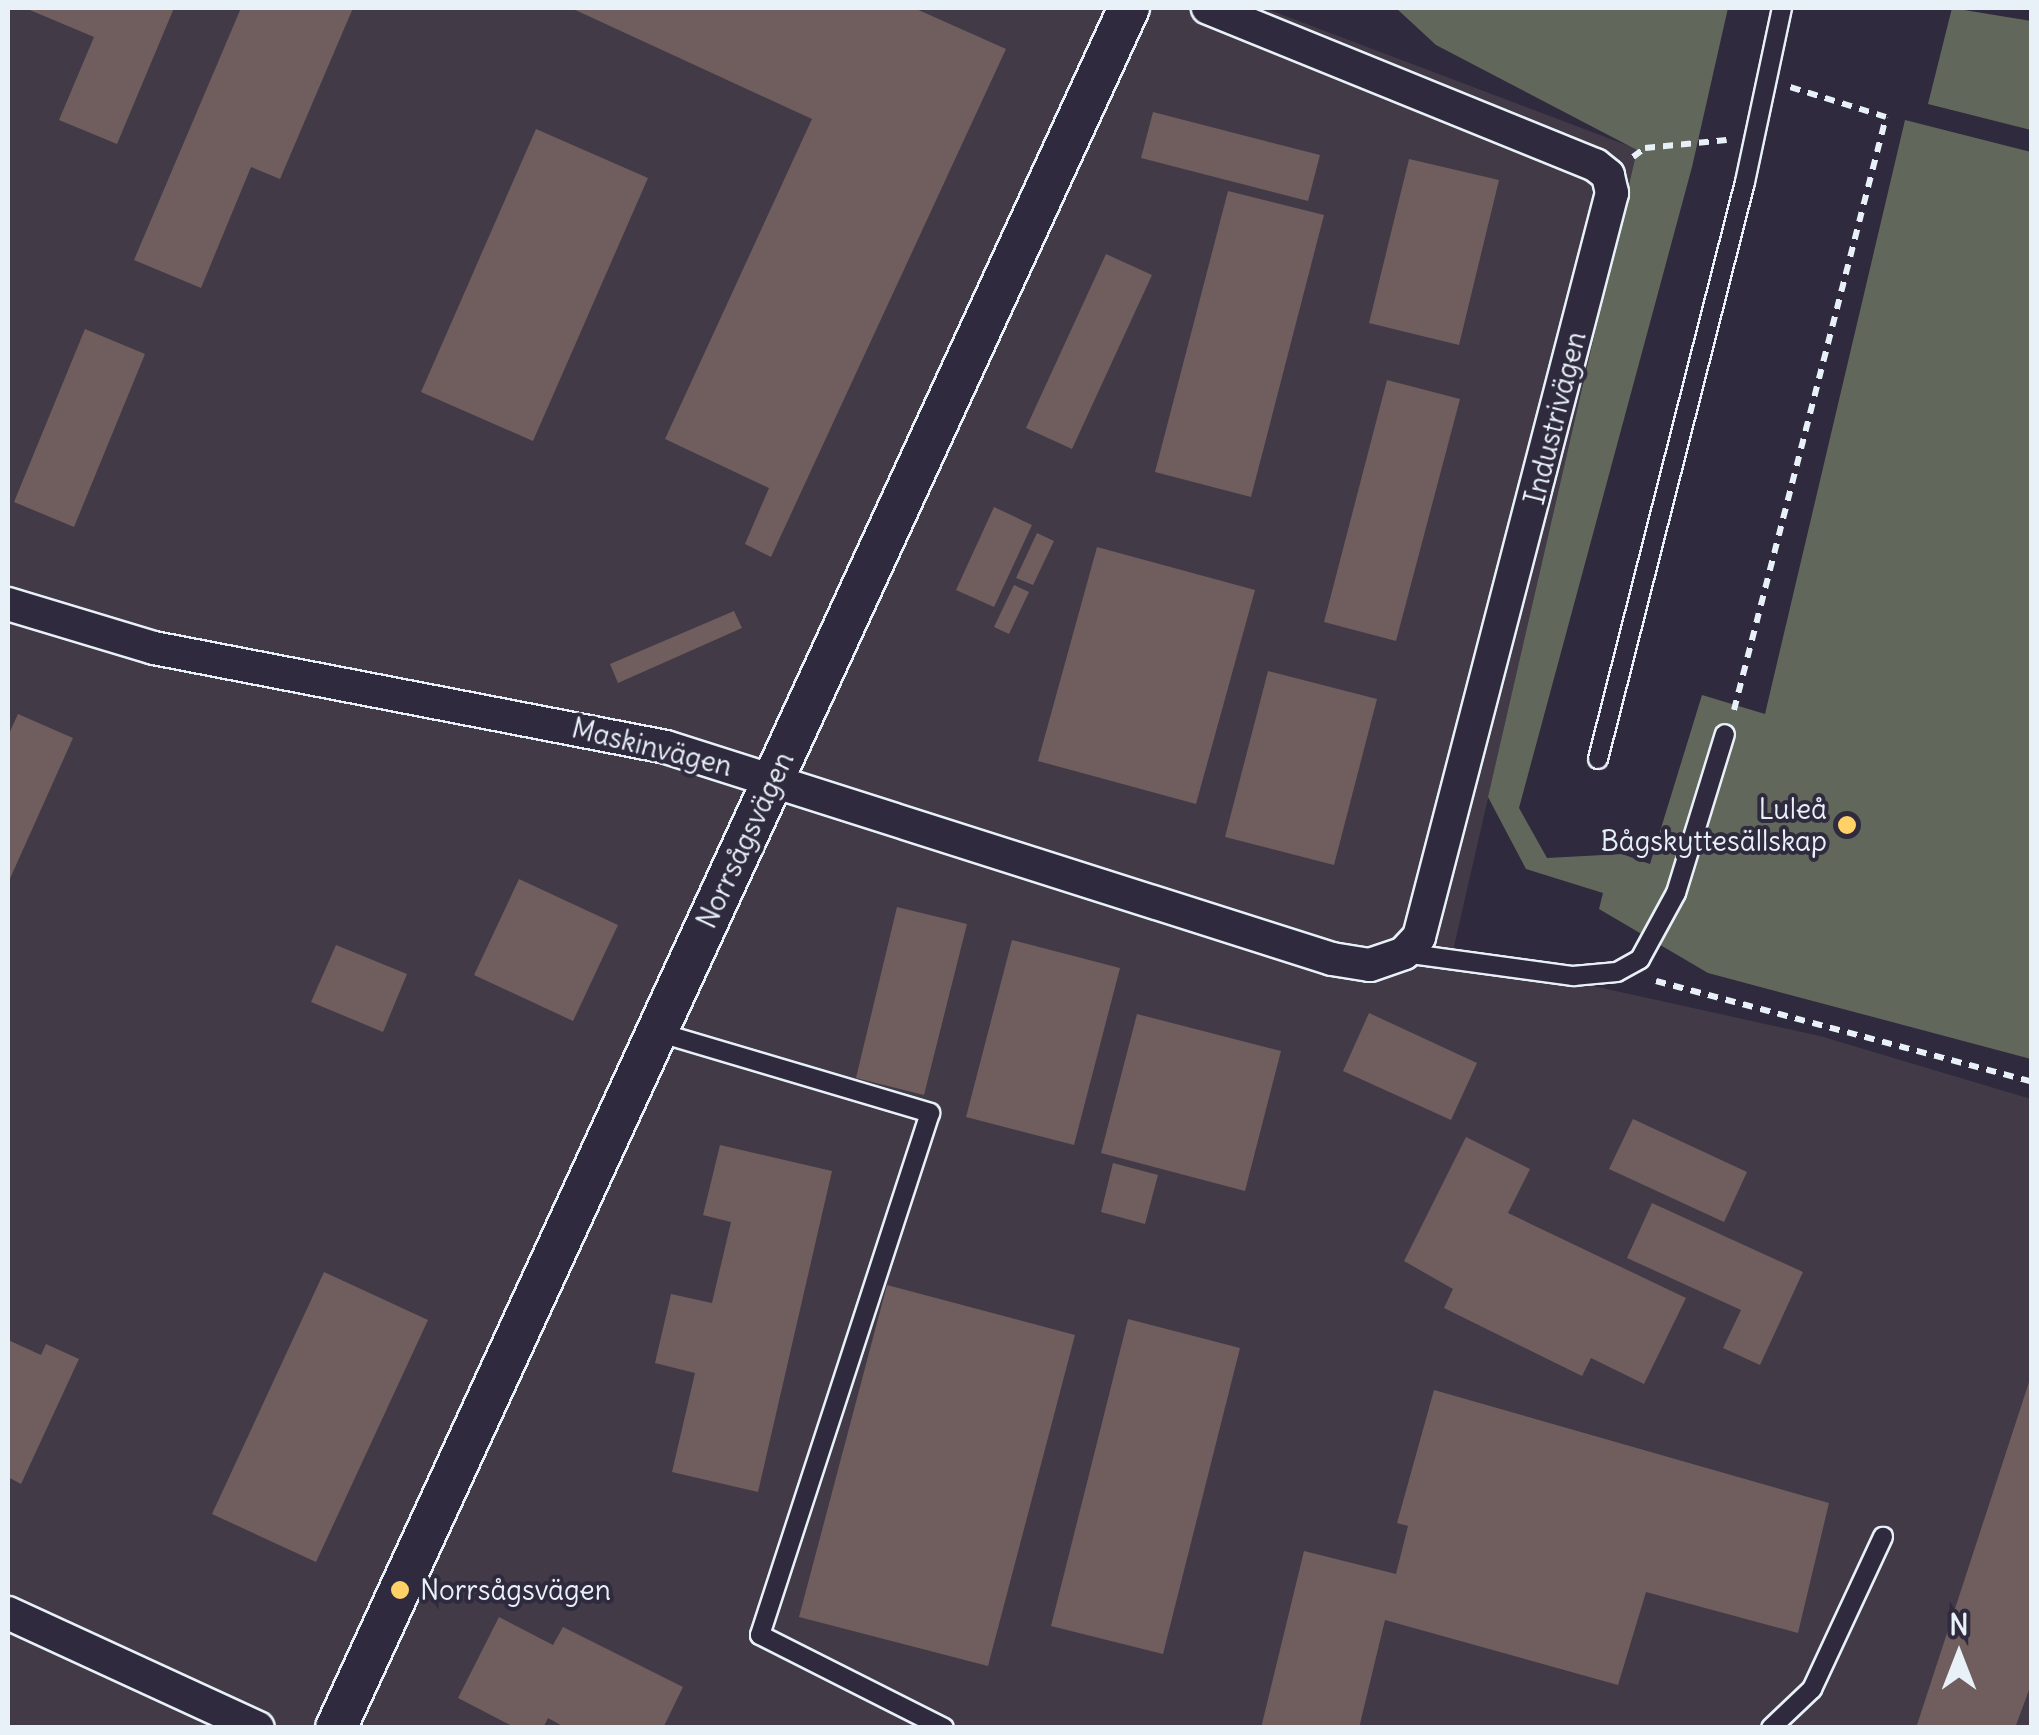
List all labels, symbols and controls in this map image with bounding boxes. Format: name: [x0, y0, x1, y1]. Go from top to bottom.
street label: Industrivägen: [1517, 328, 1593, 508]
street label: Maskinvägen: [568, 711, 736, 783]
street label: Norrsågsvägen: [689, 746, 801, 934]
place label: Luleå Bågskyttesällskap: [1601, 792, 1827, 858]
marker: Luleå Bågskyttesällskap: [1836, 814, 1858, 836]
place label: Norrsågsvägen: [420, 1573, 611, 1607]
marker: Norrsågsvägen: [389, 1579, 411, 1601]
north arrow: [1909, 1605, 2009, 1705]
text: N: [1949, 1607, 1969, 1643]

